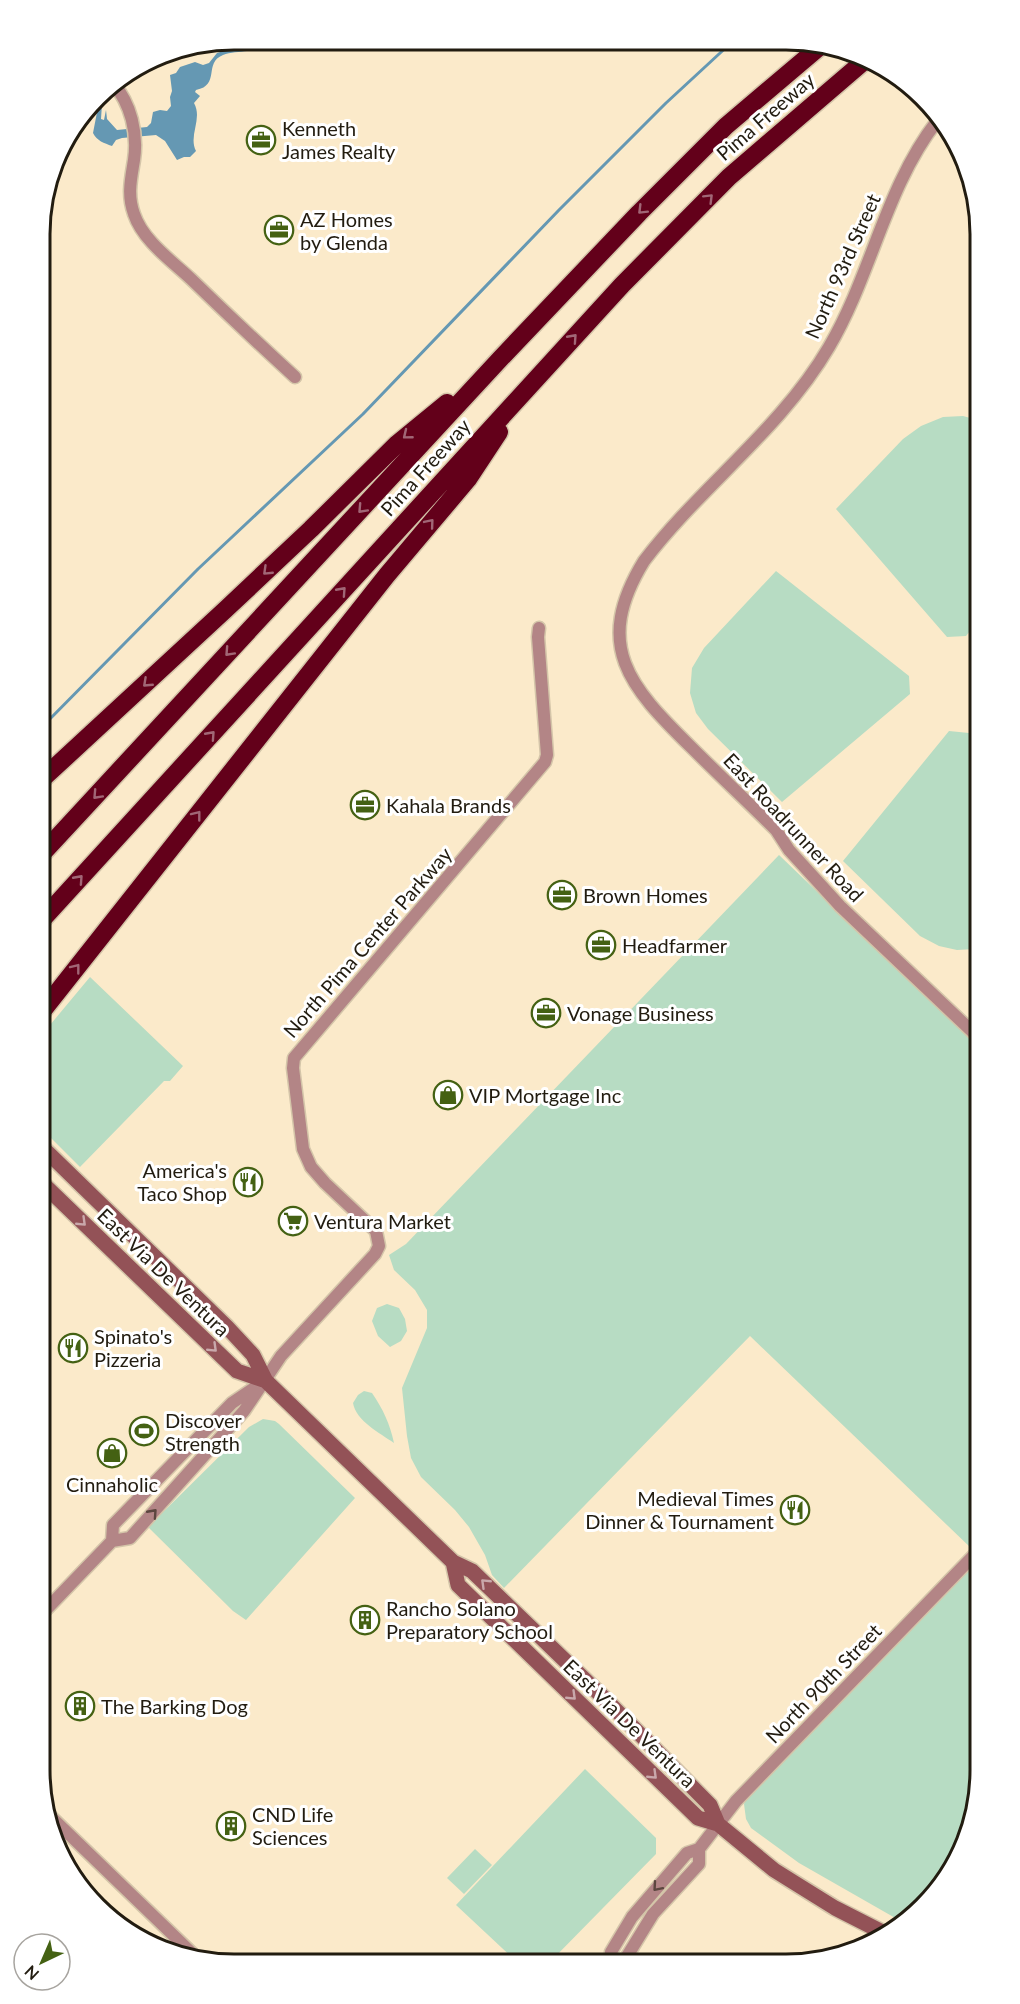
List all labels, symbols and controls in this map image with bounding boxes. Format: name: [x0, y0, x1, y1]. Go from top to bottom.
street label: Pima Freeway: [711, 66, 820, 165]
place label: Kenneth James Realty: [282, 116, 396, 163]
office icon: Kenneth James Realty: [245, 124, 277, 156]
street label: North 93rd Street: [799, 190, 885, 342]
one-way arrow: [701, 194, 712, 205]
one-way arrow: [638, 203, 649, 213]
place label: AZ Homes by Glenda: [300, 207, 393, 254]
office icon: AZ Homes by Glenda: [263, 214, 295, 246]
one-way arrow: [566, 334, 577, 345]
street label: Pima Freeway: [375, 413, 475, 520]
one-way arrow: [403, 428, 414, 439]
one-way arrow: [358, 501, 369, 512]
one-way arrow: [423, 519, 434, 530]
one-way arrow: [264, 563, 275, 574]
one-way arrow: [335, 587, 346, 598]
one-way arrow: [225, 645, 236, 655]
one-way arrow: [143, 676, 154, 687]
one-way arrow: [204, 731, 215, 742]
street label: East Roadrunner Road: [719, 748, 869, 906]
one-way arrow: [93, 788, 104, 799]
office icon: Kahala Brands: [349, 789, 381, 821]
place label: Kahala Brands: [386, 793, 511, 817]
one-way arrow: [190, 811, 201, 822]
street label: North Pima Center Parkway: [278, 841, 457, 1042]
one-way arrow: [72, 875, 83, 886]
office icon: Brown Homes: [546, 879, 578, 911]
place label: Brown Homes: [583, 883, 708, 907]
office icon: Headfarmer: [585, 929, 617, 961]
place label: Headfarmer: [622, 933, 728, 957]
one-way arrow: [69, 964, 80, 975]
office icon: Vonage Business: [530, 997, 562, 1029]
place label: Vonage Business: [567, 1001, 714, 1025]
shop icon: VIP Mortgage Inc: [432, 1079, 464, 1111]
place label: VIP Mortgage Inc: [469, 1083, 622, 1107]
place label: America's Taco Shop: [137, 1158, 227, 1205]
restaurant icon: America's Taco Shop: [232, 1166, 264, 1198]
street label: East Via De Ventura: [93, 1203, 235, 1341]
supermarket icon: Ventura Market: [277, 1205, 309, 1237]
place label: Ventura Market: [314, 1209, 451, 1233]
one-way arrow: [74, 1214, 85, 1225]
place label: Spinato's Pizzeria: [94, 1324, 172, 1371]
restaurant icon: Spinato's Pizzeria: [57, 1332, 89, 1364]
one-way arrow: [206, 1341, 217, 1352]
place label: Discover Strength: [165, 1408, 242, 1455]
sports icon: Discover Strength: [128, 1415, 160, 1447]
shop icon: Cinnaholic: [96, 1437, 128, 1469]
place label: Cinnaholic: [66, 1472, 158, 1496]
place label: Medieval Times Dinner & Tournament: [585, 1486, 774, 1533]
restaurant icon: Medieval Times Dinner & Tournament: [779, 1494, 811, 1526]
one-way arrow: [146, 1509, 157, 1520]
one-way arrow: [482, 1580, 493, 1591]
place label: Rancho Solano Preparatory School: [386, 1596, 553, 1643]
building icon: Rancho Solano Preparatory School: [349, 1604, 381, 1636]
street label: North 90th Street: [760, 1618, 886, 1748]
street label: East Via De Ventura: [559, 1654, 701, 1792]
one-way arrow: [565, 1689, 575, 1700]
building icon: The Barking Dog: [64, 1690, 96, 1722]
place label: The Barking Dog: [101, 1694, 248, 1718]
one-way arrow: [646, 1767, 657, 1778]
place label: CND Life Sciences: [252, 1802, 333, 1849]
building icon: CND Life Sciences: [215, 1810, 247, 1842]
one-way arrow: [653, 1880, 664, 1891]
north arrow: [12, 1932, 72, 1992]
text: N: [20, 1962, 42, 1984]

